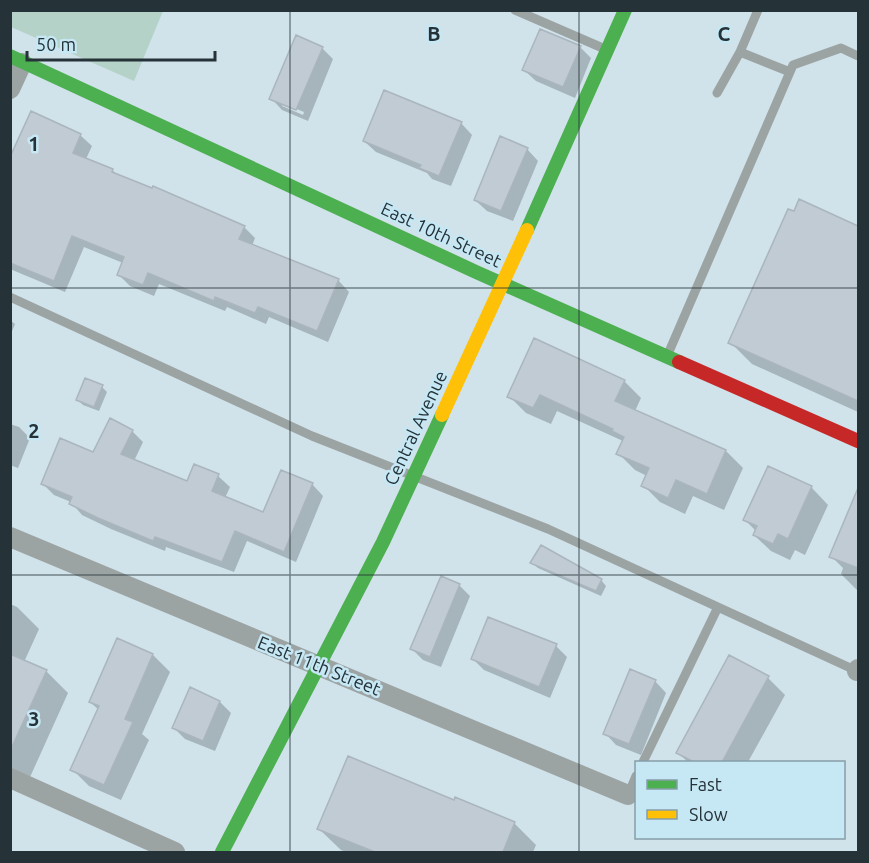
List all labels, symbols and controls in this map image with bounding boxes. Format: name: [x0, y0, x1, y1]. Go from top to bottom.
text: B: [427, 22, 441, 45]
text: C: [718, 22, 731, 45]
scale bar: [27, 24, 214, 62]
text: 50 m: [36, 34, 76, 54]
text: 1: [28, 132, 40, 155]
street label: East 10th Street: [378, 197, 505, 271]
street label: Central Avenue: [380, 367, 450, 488]
text: 2: [28, 419, 40, 442]
street label: East 11th Street: [255, 631, 384, 699]
text: 3: [28, 707, 40, 730]
legend: [635, 761, 845, 839]
text: Fast: [689, 774, 722, 794]
text: Slow: [689, 804, 728, 824]

